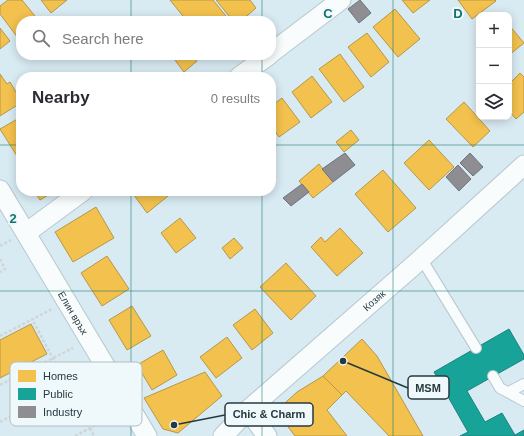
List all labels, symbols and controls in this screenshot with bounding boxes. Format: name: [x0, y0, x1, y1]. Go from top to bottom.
text: C: [323, 6, 333, 21]
text: D: [453, 6, 463, 21]
map controls: [476, 12, 512, 120]
button: +: [476, 12, 512, 48]
search box: [16, 16, 276, 60]
icon: search: [30, 27, 52, 49]
text: Search here: [62, 30, 144, 47]
button: −: [476, 48, 512, 84]
button: layers: [476, 84, 512, 120]
text: Nearby: [32, 88, 90, 107]
text: 0 results: [211, 91, 260, 106]
text: 2: [9, 211, 17, 226]
street label: Козяк: [361, 288, 388, 313]
street label: Елин връх: [56, 289, 90, 337]
legend: [10, 362, 142, 426]
text: Homes: [43, 370, 78, 382]
callout: MSM: [408, 376, 449, 399]
text: MSM: [415, 382, 441, 394]
text: Public: [43, 388, 73, 400]
callout: Chic & Charm: [225, 403, 313, 426]
text: Industry: [43, 406, 83, 418]
text: Chic & Charm: [233, 408, 306, 420]

